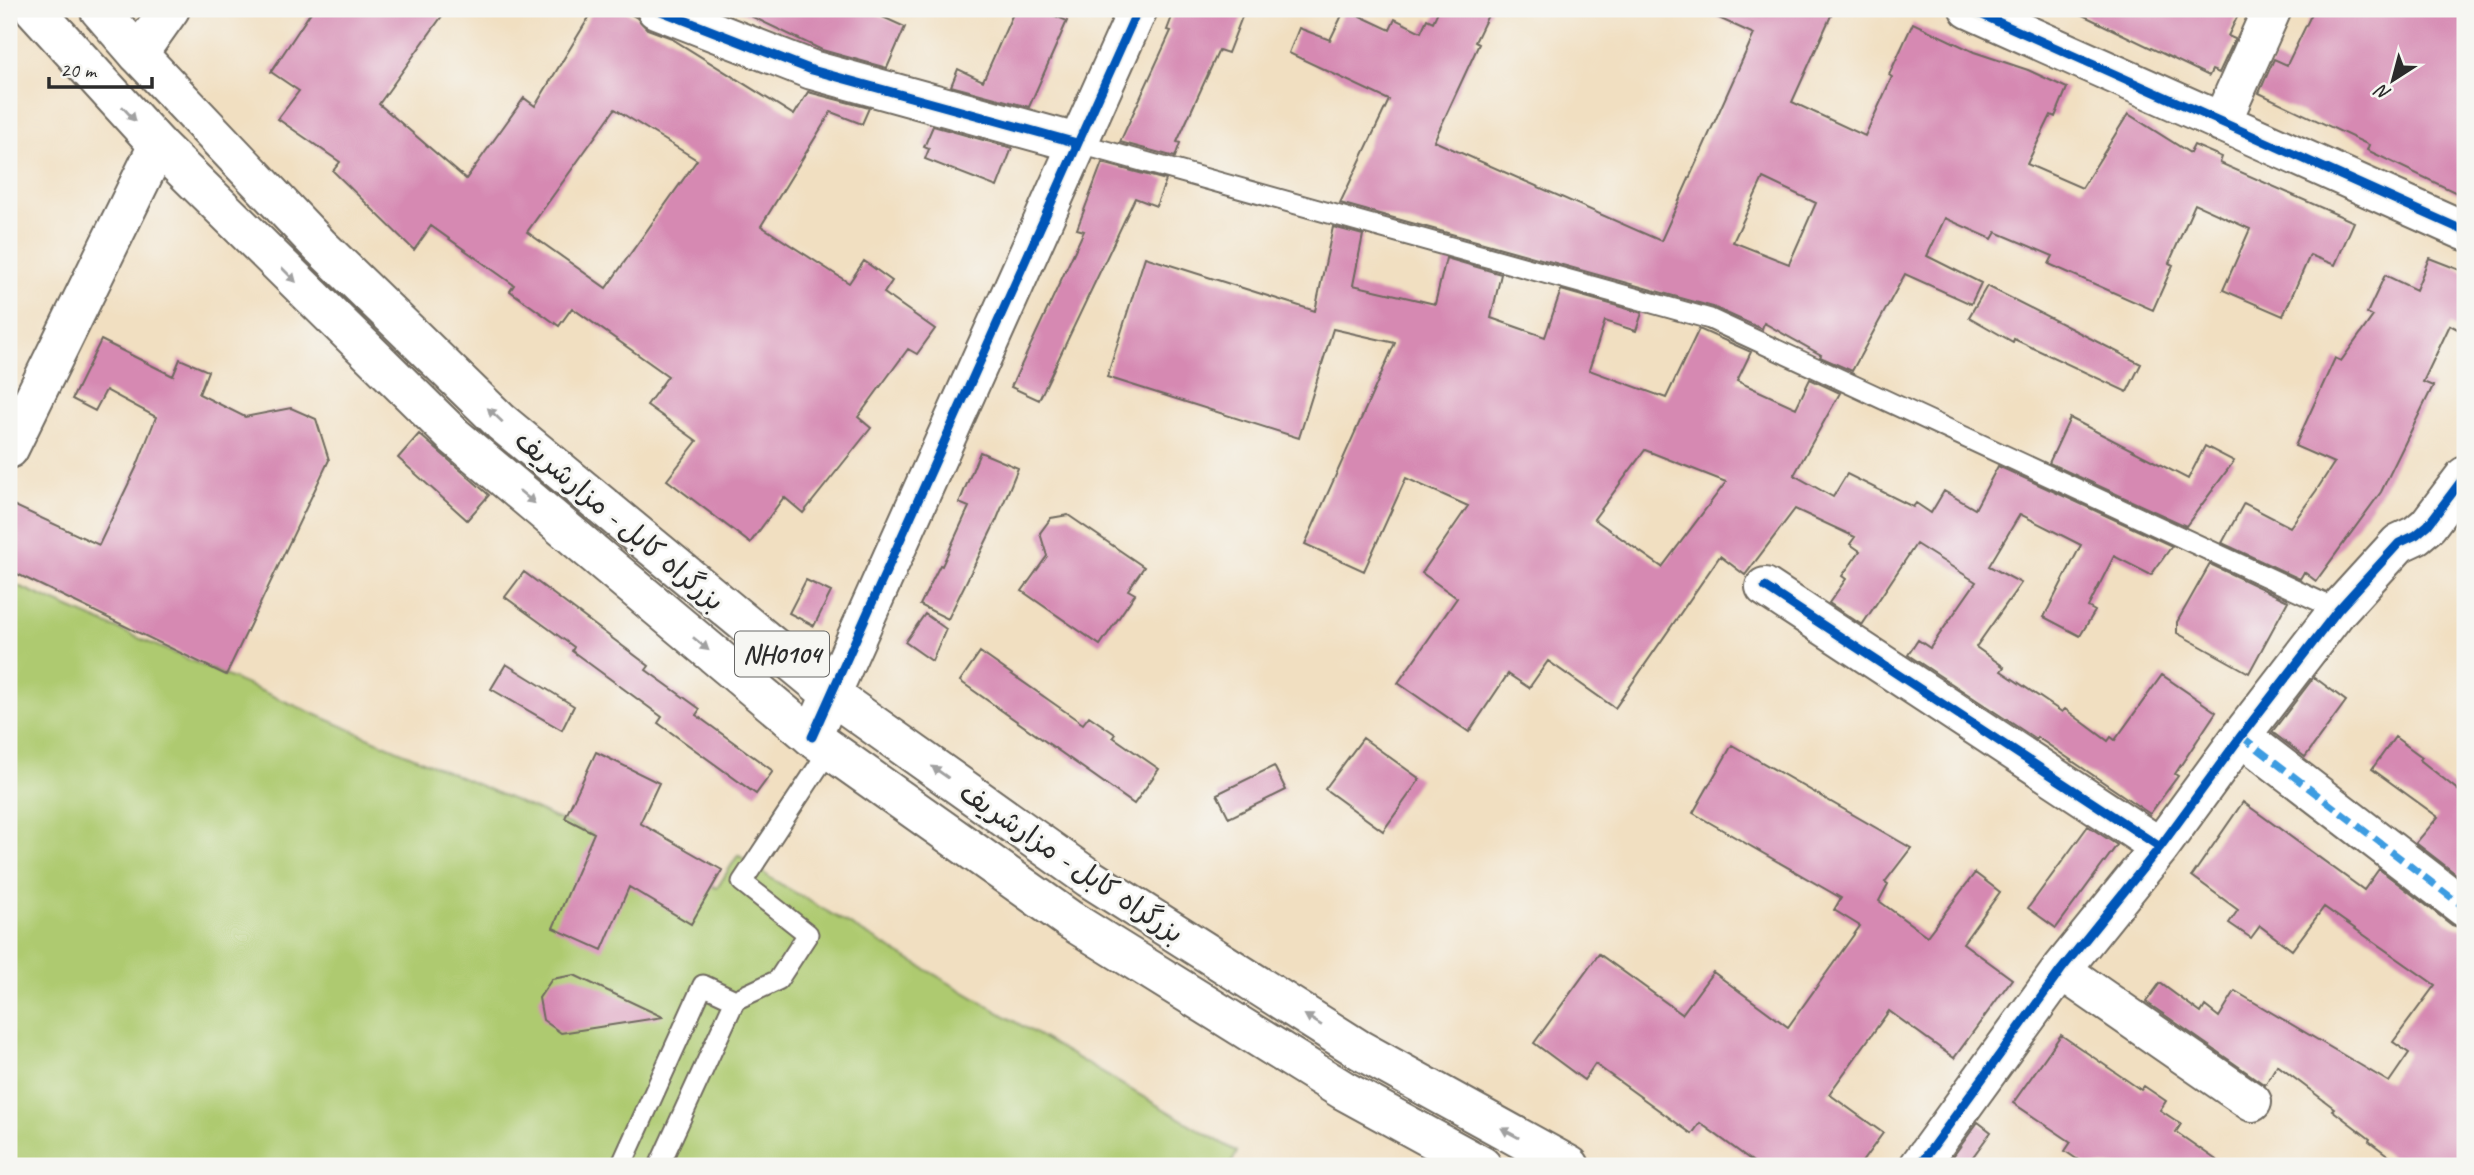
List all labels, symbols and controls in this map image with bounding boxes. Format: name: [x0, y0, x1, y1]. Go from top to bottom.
scale bar: [49, 46, 152, 90]
north arrow: [2358, 46, 2428, 116]
text: 20 m: [60, 57, 98, 83]
text: N: [2369, 78, 2395, 106]
one-way arrow: [121, 105, 137, 123]
one-way arrow: [281, 267, 298, 284]
one-way arrow: [487, 408, 504, 424]
street label: بزرگراه کابل - مزارشریف: [508, 422, 732, 618]
one-way arrow: [519, 489, 536, 504]
road number: NH0104: [735, 632, 829, 676]
one-way arrow: [692, 636, 710, 651]
one-way arrow: [931, 765, 949, 779]
street label: بزرگراه کابل - مزارشریف: [953, 774, 1191, 951]
one-way arrow: [1303, 1014, 1322, 1027]
one-way arrow: [1500, 1127, 1519, 1139]

